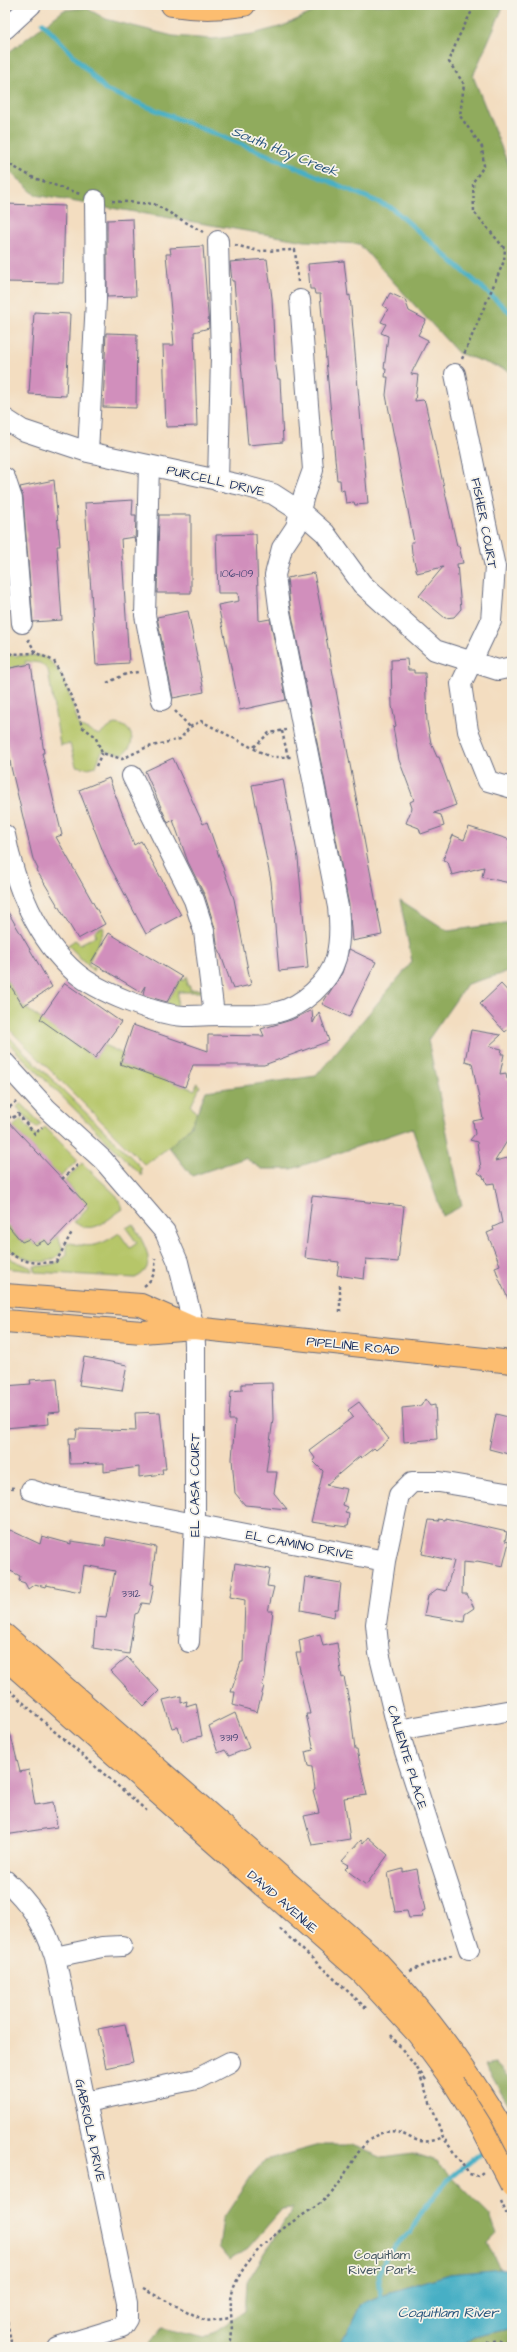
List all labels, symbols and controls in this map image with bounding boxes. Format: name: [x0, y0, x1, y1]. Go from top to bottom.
water label: South Hoy Creek: [228, 121, 341, 183]
street label: PURCELL DRIVE: [165, 461, 267, 501]
street label: FISHER COURT: [466, 476, 502, 571]
house number: 106-109: [220, 566, 254, 581]
street label: PIPELINE ROAD: [306, 1332, 401, 1360]
street label: EL CASA COURT: [186, 1432, 204, 1537]
street label: EL CAMINO DRIVE: [244, 1526, 356, 1564]
house number: 3312: [122, 1586, 141, 1601]
street label: CALIENTE PLACE: [383, 1703, 432, 1812]
house number: 3319: [220, 1730, 238, 1745]
street label: DAVID AVENUE: [243, 1866, 322, 1938]
street label: GABRIOLA DRIVE: [70, 2077, 110, 2184]
park label: Coquitlam River Park: [348, 2246, 416, 2279]
water label: Coquitlam River: [398, 2303, 499, 2323]

